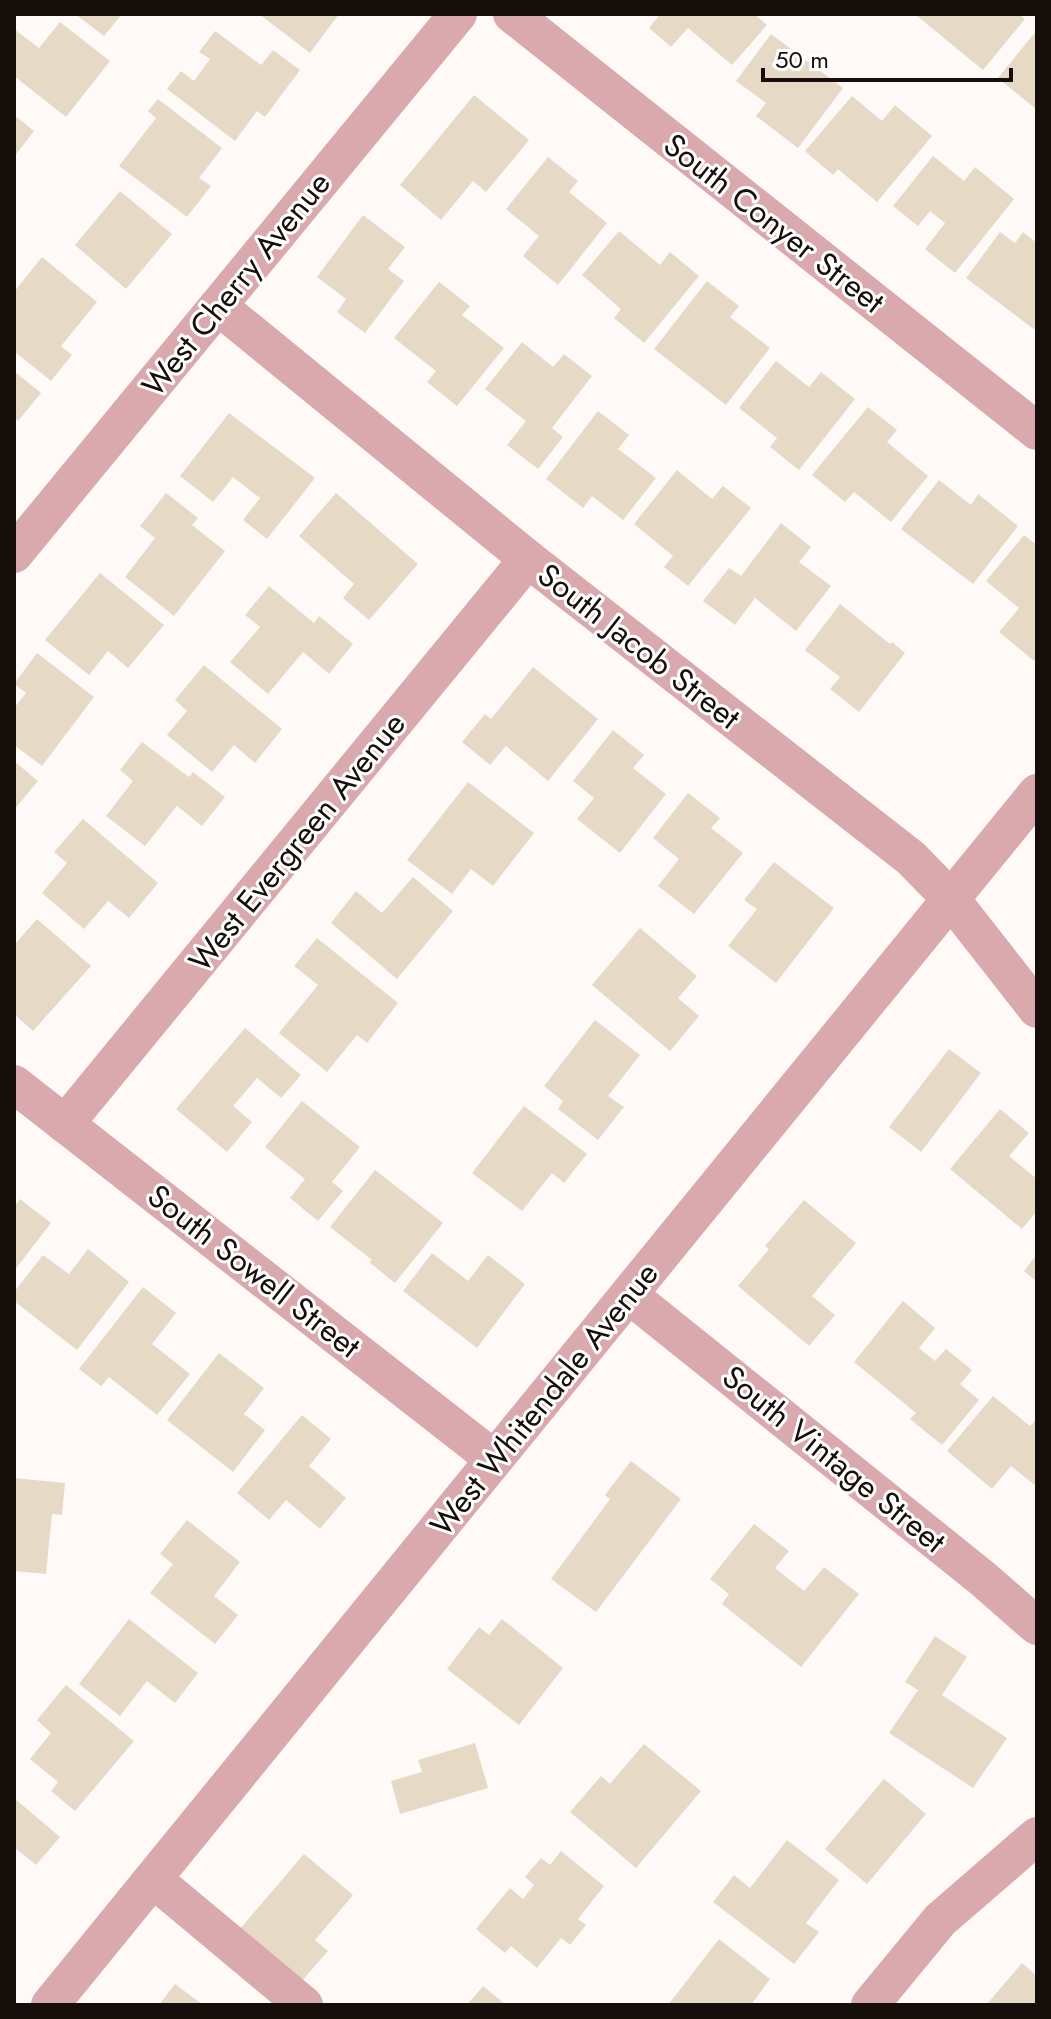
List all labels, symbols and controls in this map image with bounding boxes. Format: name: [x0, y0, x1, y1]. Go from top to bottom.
scale bar: [763, 32, 1011, 82]
text: 50 m: [775, 42, 829, 77]
street label: South Conyer Street: [654, 122, 894, 324]
street label: West Cherry Avenue: [131, 162, 341, 406]
street label: South Jacob Street: [528, 552, 750, 740]
street label: West Evergreen Avenue: [178, 703, 416, 981]
street label: South Sowell Street: [138, 1173, 370, 1369]
street label: West Whitendale Avenue: [419, 1252, 669, 1546]
street label: South Vintage Street: [712, 1354, 956, 1564]

